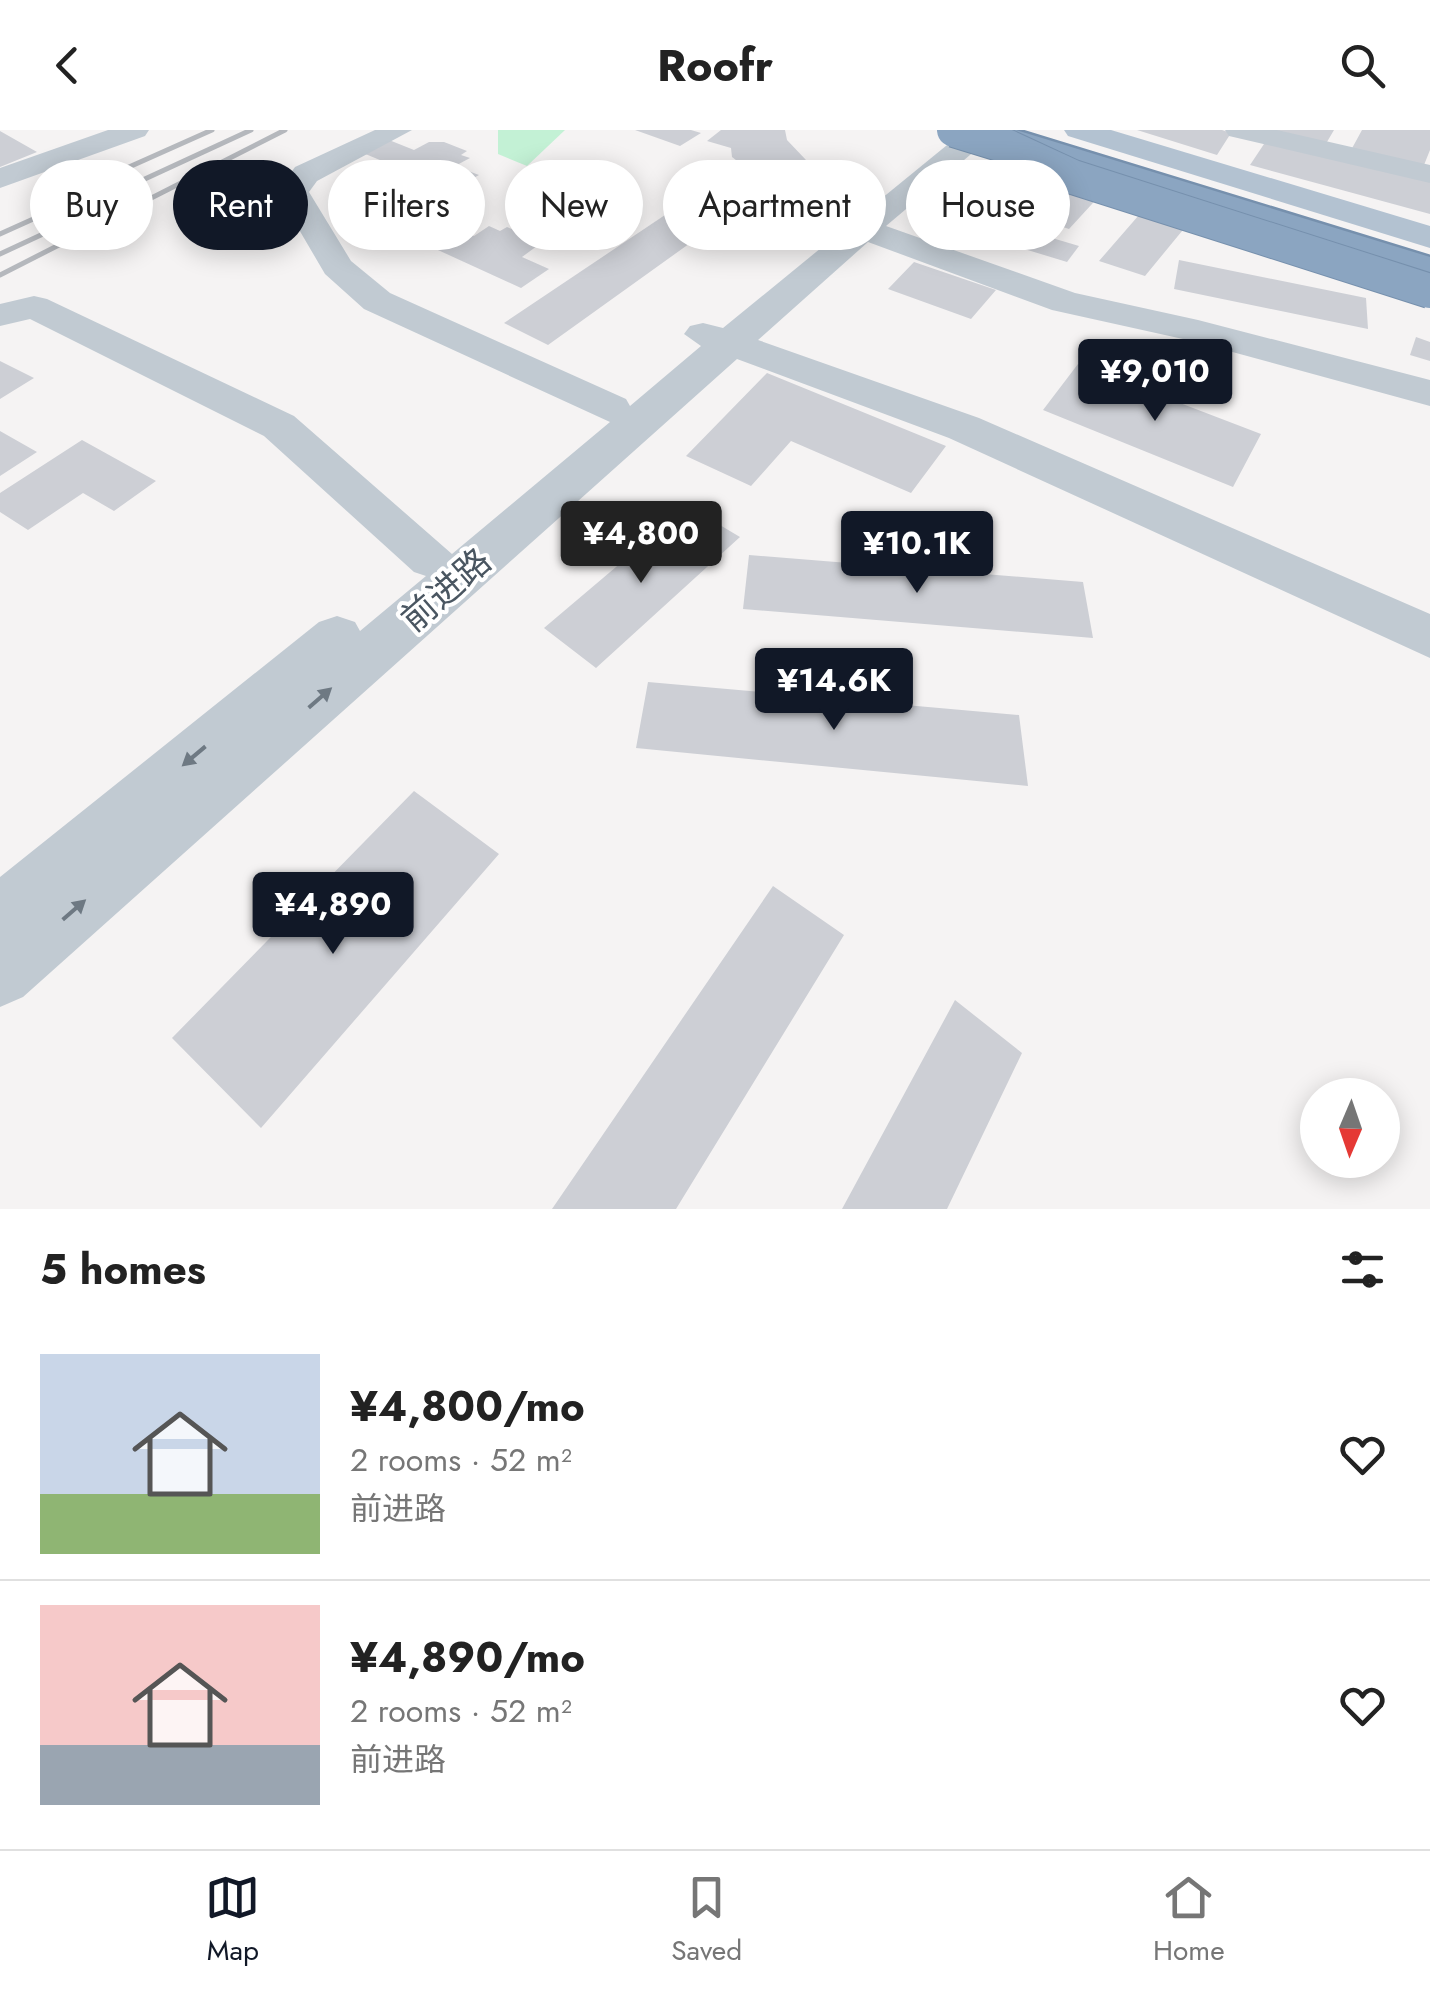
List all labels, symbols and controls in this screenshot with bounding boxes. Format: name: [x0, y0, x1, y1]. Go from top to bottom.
text: Roofr: [657, 33, 773, 98]
icon: back: [40, 38, 95, 93]
icon: search: [1335, 38, 1390, 93]
chip: Buy: [30, 160, 153, 250]
chip: Rent: [173, 160, 308, 250]
chip: Filters: [328, 160, 485, 250]
chip: New: [505, 160, 643, 250]
chip: Apartment: [663, 160, 886, 250]
chip: House: [906, 160, 1070, 250]
pin: ¥9,010: [1074, 339, 1236, 424]
text: ¥9,010: [1100, 348, 1210, 394]
pin: ¥4,800: [560, 501, 722, 586]
text: ¥4,800: [583, 510, 699, 556]
pin: ¥10.1K: [836, 511, 998, 596]
text: ¥10.1K: [863, 520, 971, 566]
street label: 前进路: [390, 537, 502, 643]
pin: ¥14.6K: [753, 648, 915, 733]
text: ¥14.6K: [777, 657, 891, 703]
one-way arrow: [307, 688, 332, 710]
one-way arrow: [181, 745, 206, 766]
pin: ¥4,890: [252, 872, 414, 957]
text: ¥4,890: [275, 881, 391, 927]
one-way arrow: [61, 900, 86, 922]
north arrow: [1300, 1078, 1400, 1178]
map controls: [1300, 1078, 1400, 1178]
text: 5 homes: [40, 1239, 206, 1300]
icon: filters: [1335, 1242, 1390, 1297]
text: ¥4,800/mo: [350, 1376, 585, 1437]
icon: home: [120, 1394, 240, 1514]
icon: heart: [1335, 1427, 1390, 1482]
text: 2 rooms · 52 m²: [350, 1437, 572, 1483]
text: 前进路: [350, 1486, 446, 1532]
text: ¥4,890/mo: [350, 1627, 585, 1688]
icon: home: [120, 1645, 240, 1765]
icon: heart: [1335, 1678, 1390, 1733]
text: 2 rooms · 52 m²: [350, 1688, 572, 1734]
text: 前进路: [350, 1737, 446, 1783]
tab: Map: [205, 1870, 260, 1971]
tab: Saved: [671, 1870, 742, 1971]
tab: Home: [1153, 1870, 1225, 1971]

